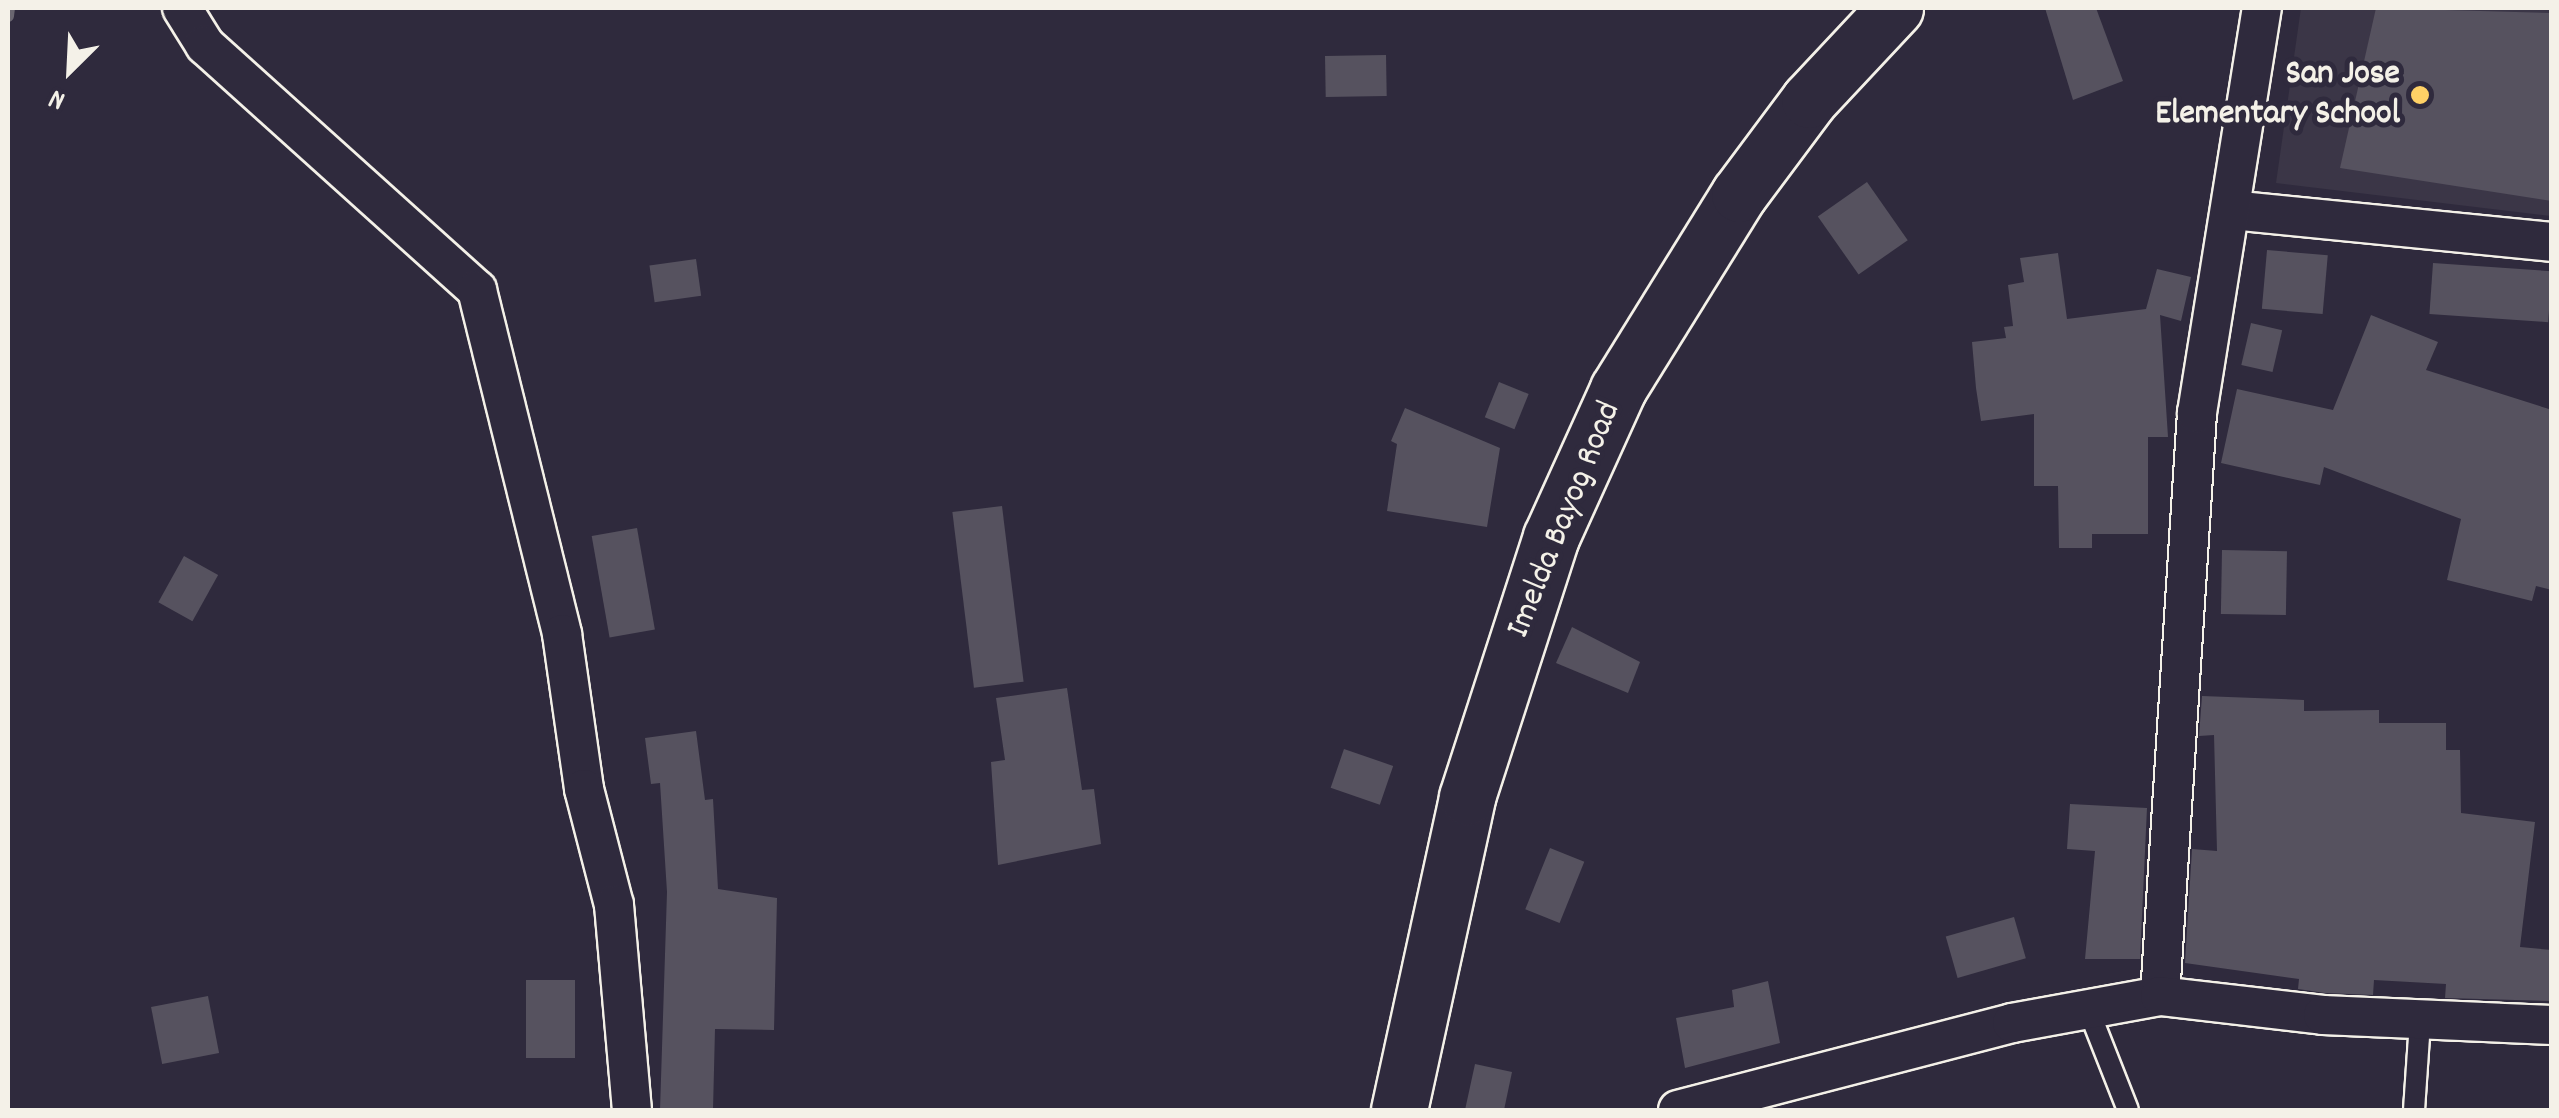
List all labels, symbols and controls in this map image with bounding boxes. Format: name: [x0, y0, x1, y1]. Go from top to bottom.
north arrow: [20, 20, 120, 120]
place label: San Jose Elementary School: [2155, 54, 2400, 136]
text: N: [43, 76, 72, 118]
marker: San Jose Elementary School: [2409, 84, 2431, 106]
street label: Imelda Bayog Road: [1499, 396, 1631, 644]

